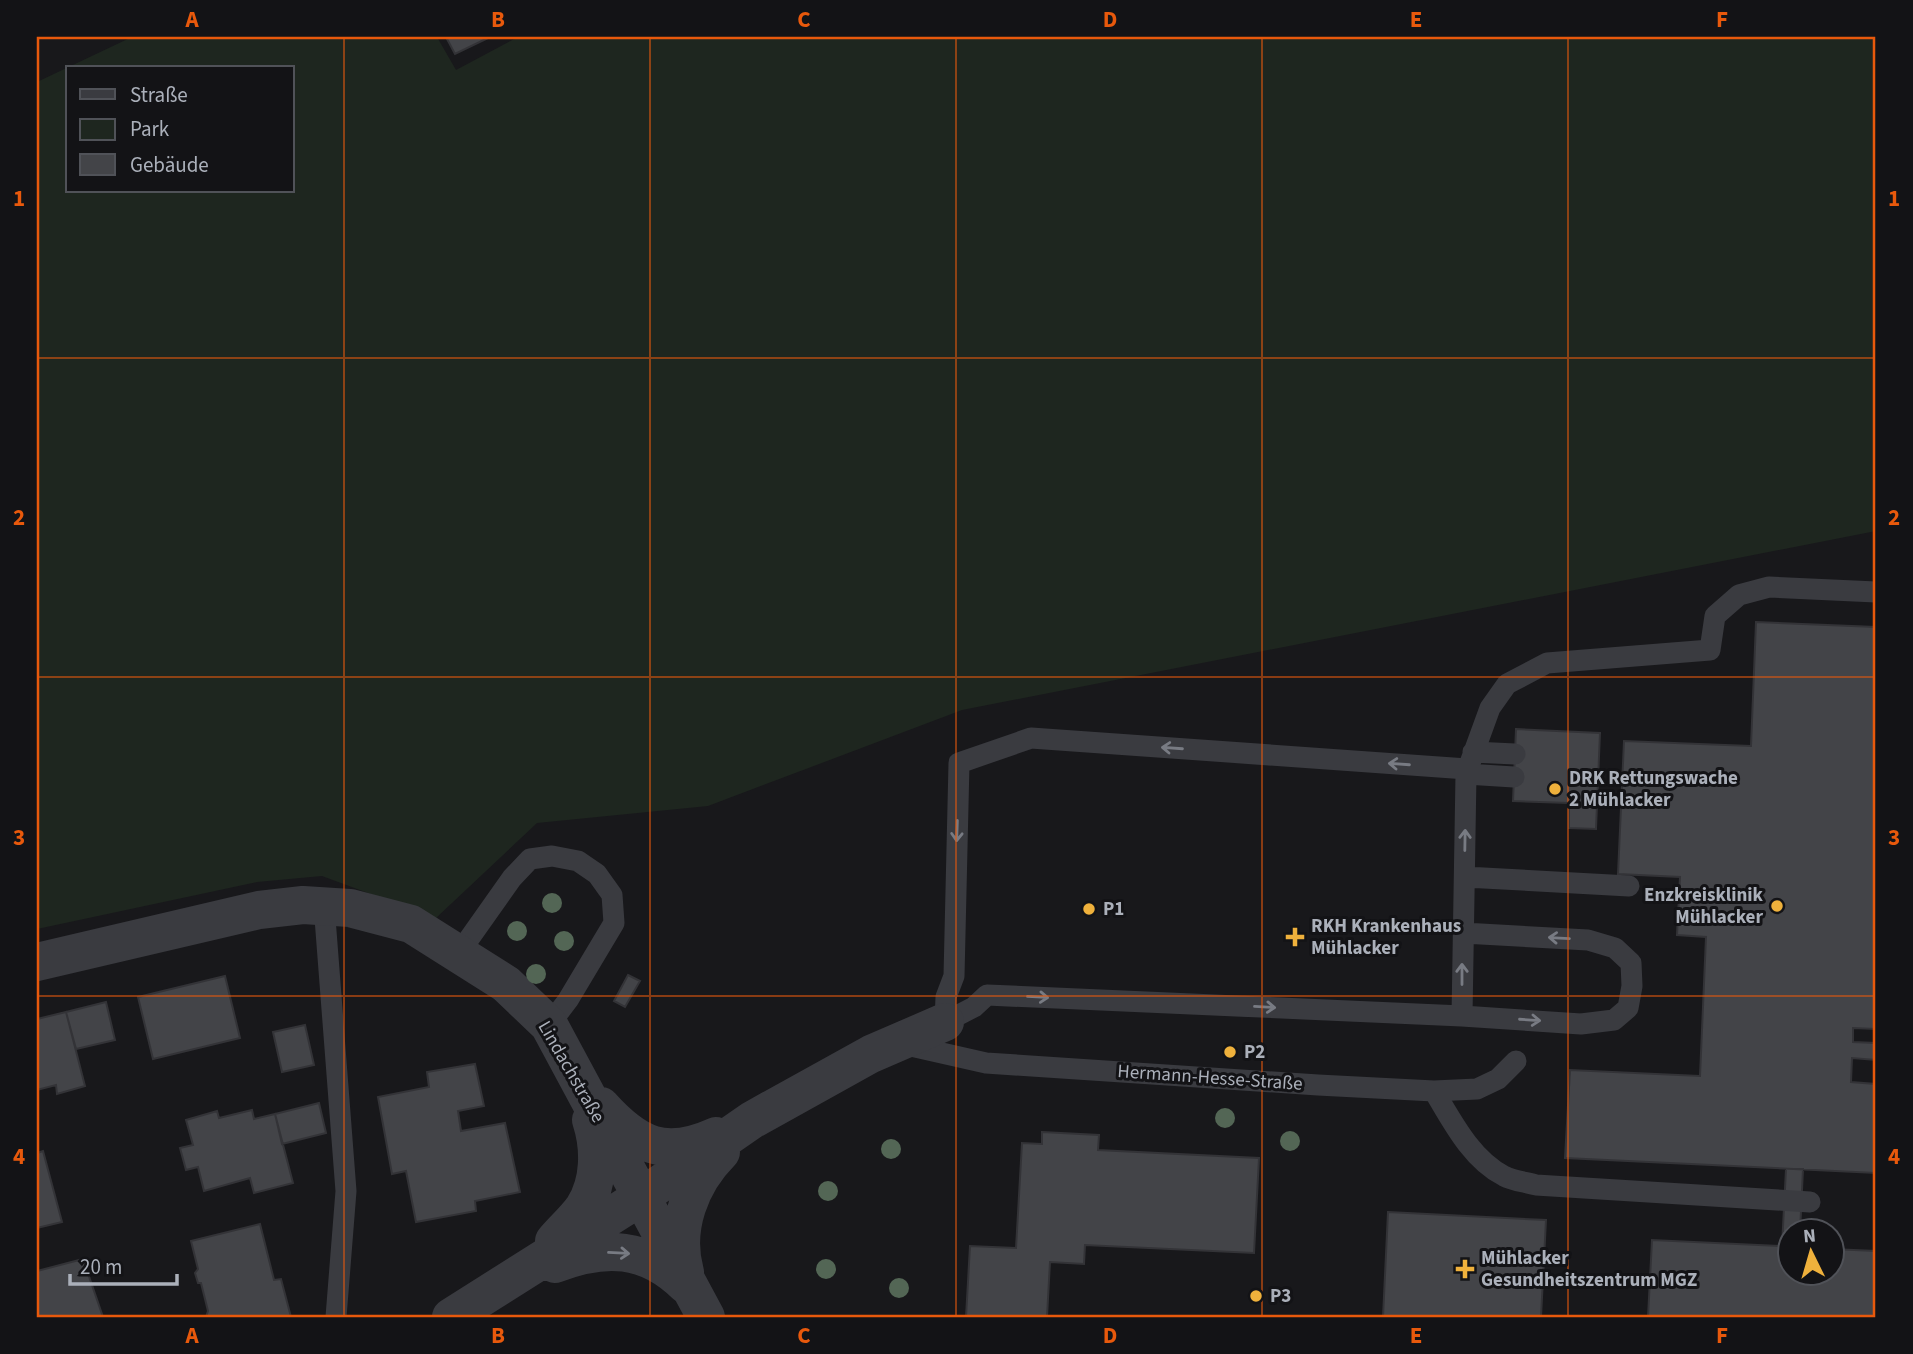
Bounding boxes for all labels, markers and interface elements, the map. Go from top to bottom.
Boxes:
text: A [184,3,199,36]
text: B [491,3,505,36]
text: C [797,3,811,36]
text: D [1103,3,1117,36]
text: E [1410,3,1422,36]
text: F [1716,3,1728,36]
legend [66,66,294,192]
text: Straße [130,80,188,110]
text: Park [130,114,170,144]
text: Gebäude [130,150,209,180]
text: 1 [13,182,25,215]
text: 1 [1888,182,1900,215]
text: 2 [13,501,25,534]
text: 2 [1888,501,1900,534]
one-way arrow [1161,741,1184,754]
one-way arrow [1388,757,1411,770]
place label: DRK Rettungswache 2 Mühlacker [1569,765,1738,814]
marker: DRK Rettungswache 2 Mühlacker [1547,781,1563,797]
one-way arrow [950,819,963,842]
text: 3 [13,821,25,854]
text: 3 [1888,821,1900,854]
one-way arrow [1458,829,1472,852]
place label: Enzkreisklinik Mühlacker [1644,882,1764,931]
place label: P1 [1103,896,1124,923]
marker: Enzkreisklinik Mühlacker [1769,898,1785,914]
marker: P1 [1081,901,1097,917]
place label: RKH Krankenhaus Mühlacker [1311,913,1461,962]
marker: RKH Krankenhaus Mühlacker [1285,927,1305,947]
one-way arrow [1548,932,1571,945]
one-way arrow [1455,963,1469,986]
one-way arrow [1026,991,1049,1004]
one-way arrow [1253,1001,1276,1014]
one-way arrow [1518,1014,1541,1027]
street label: Lindachstraße [531,1016,611,1128]
place label: P2 [1244,1039,1265,1066]
marker: P2 [1222,1044,1238,1060]
street label: Hermann-Hesse-Straße [1117,1058,1303,1098]
text: 4 [13,1140,25,1173]
text: 4 [1888,1140,1900,1173]
north arrow [1776,1218,1846,1288]
text: N [1802,1223,1817,1251]
scale bar [70,1242,177,1286]
place label: Mühlacker Gesundheitszentrum MGZ [1481,1245,1697,1294]
one-way arrow [607,1247,630,1260]
text: 20 m [80,1252,122,1282]
marker: Mühlacker Gesundheitszentrum MGZ [1455,1259,1475,1279]
place label: P3 [1270,1283,1291,1310]
marker: P3 [1248,1288,1264,1304]
text: A [184,1319,199,1352]
text: B [491,1319,505,1352]
text: C [797,1319,811,1352]
text: D [1103,1319,1117,1352]
text: E [1410,1319,1422,1352]
text: F [1716,1319,1728,1352]

